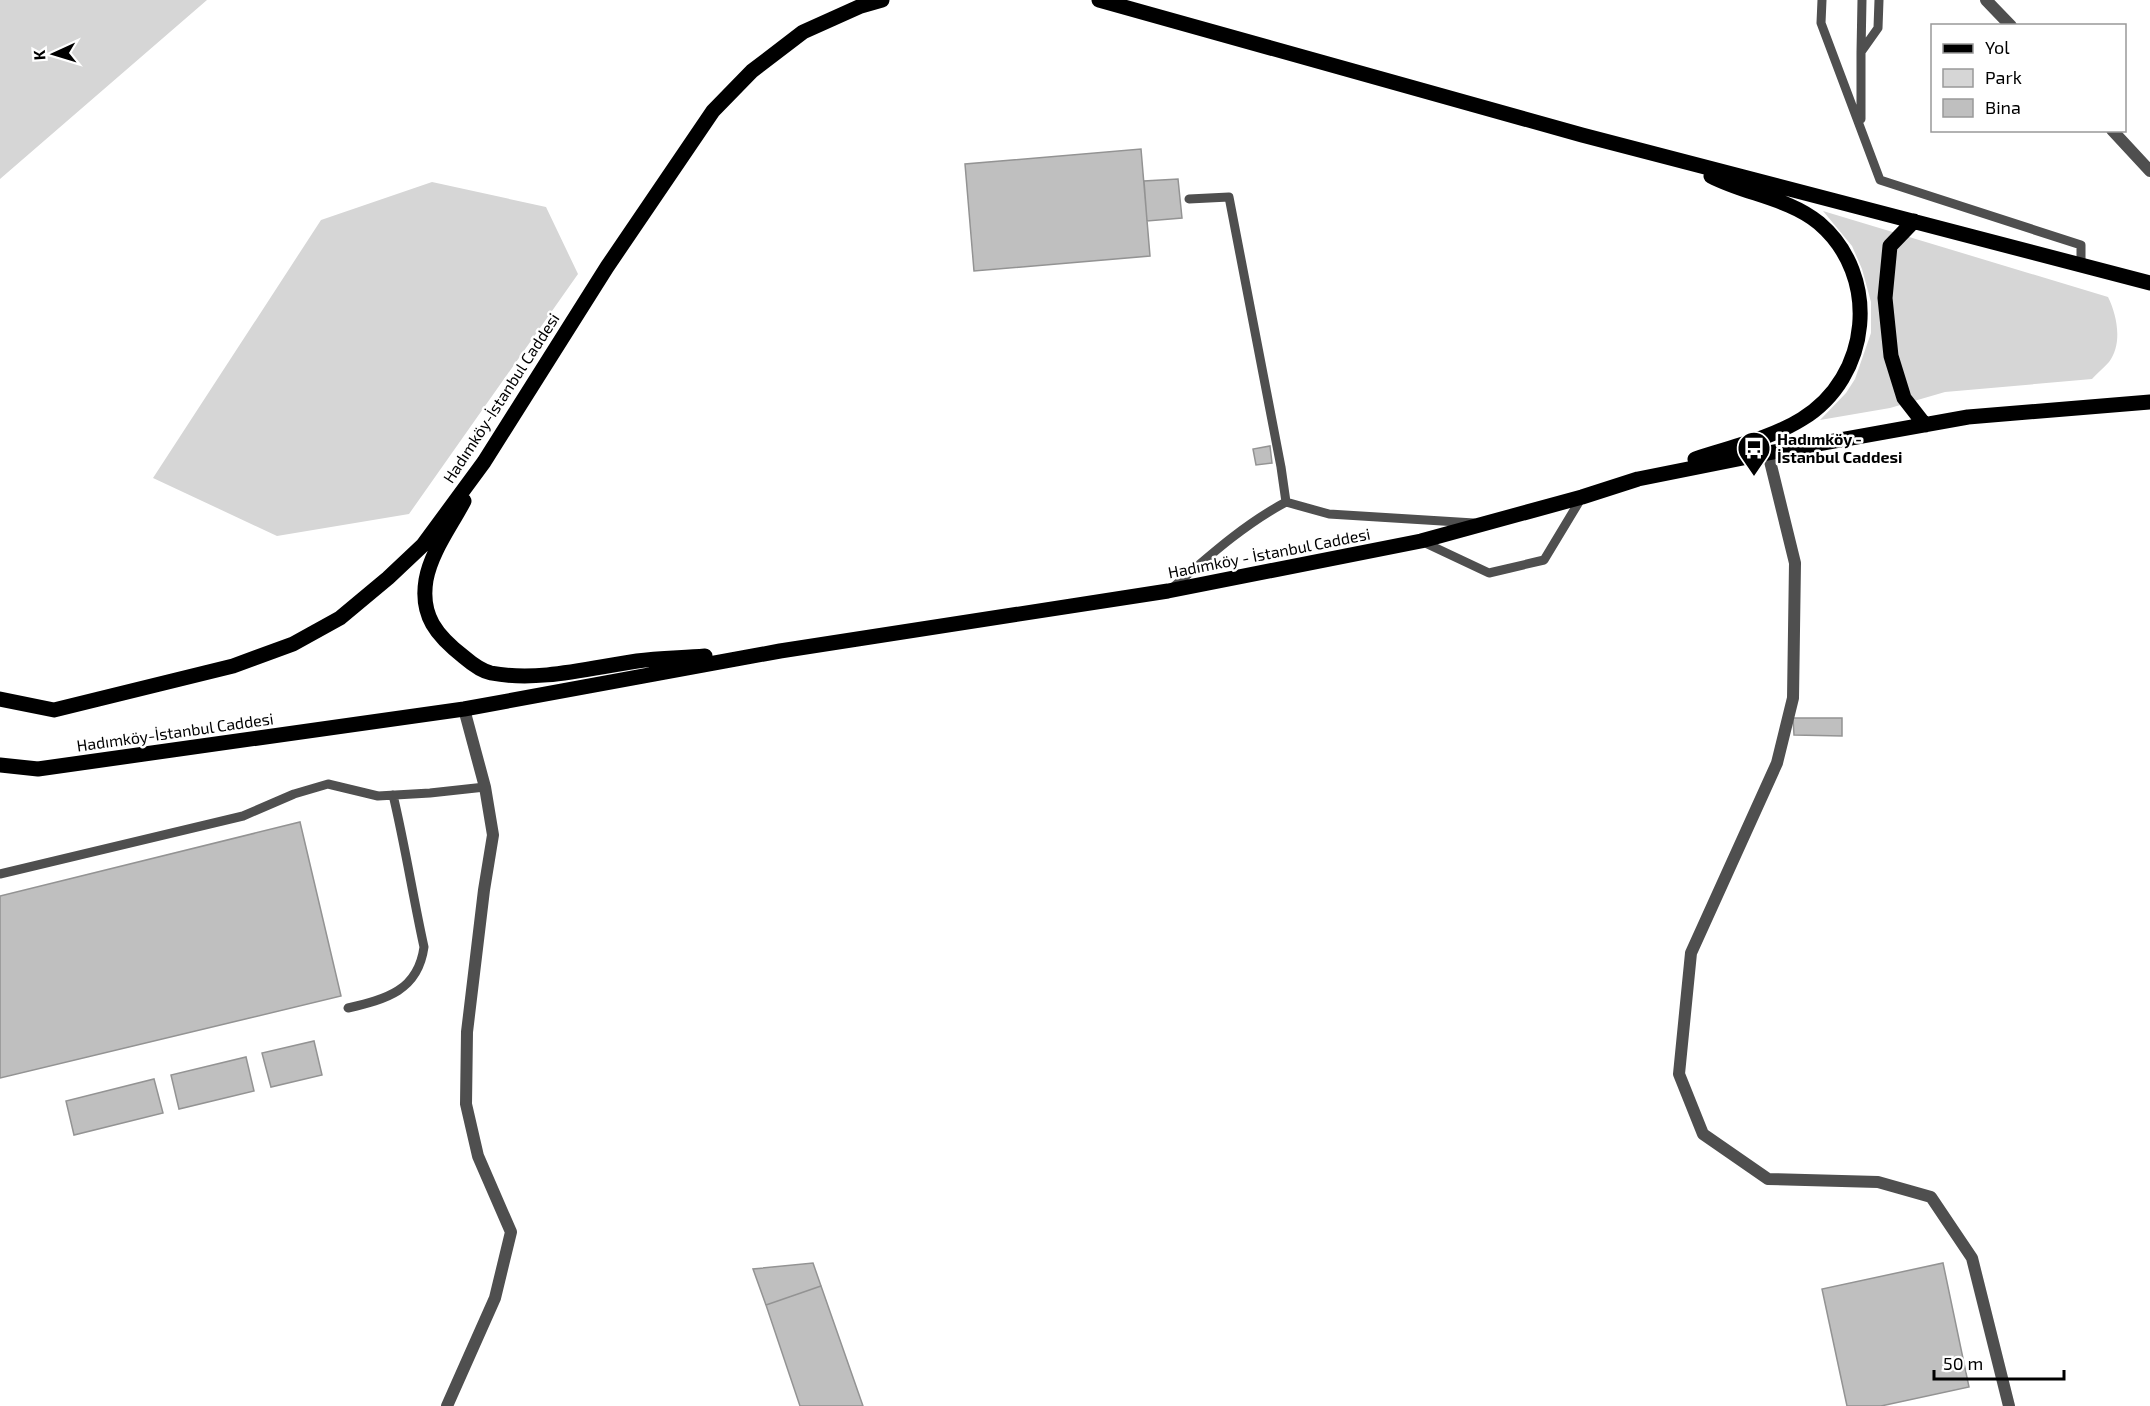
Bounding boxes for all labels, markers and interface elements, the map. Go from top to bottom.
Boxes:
north arrow [24,24,84,84]
legend [1931,24,2126,132]
text: Yol [1985,36,2010,58]
text: K [29,49,48,61]
text: Park [1985,66,2022,88]
text: Bina [1985,96,2021,118]
street label: Hadımköy-İstanbul Caddesi [438,309,563,486]
place label: Hadımköy - İstanbul Caddesi [1777,429,1902,466]
bus stop icon: Hadımköy - İstanbul Caddesi [1736,430,1772,477]
street label: Hadımköy - İstanbul Caddesi [1166,524,1372,581]
street label: Hadımköy-İstanbul Caddesi [75,708,275,755]
scale bar [1934,1343,2064,1381]
text: 50 m [1943,1352,1983,1374]

